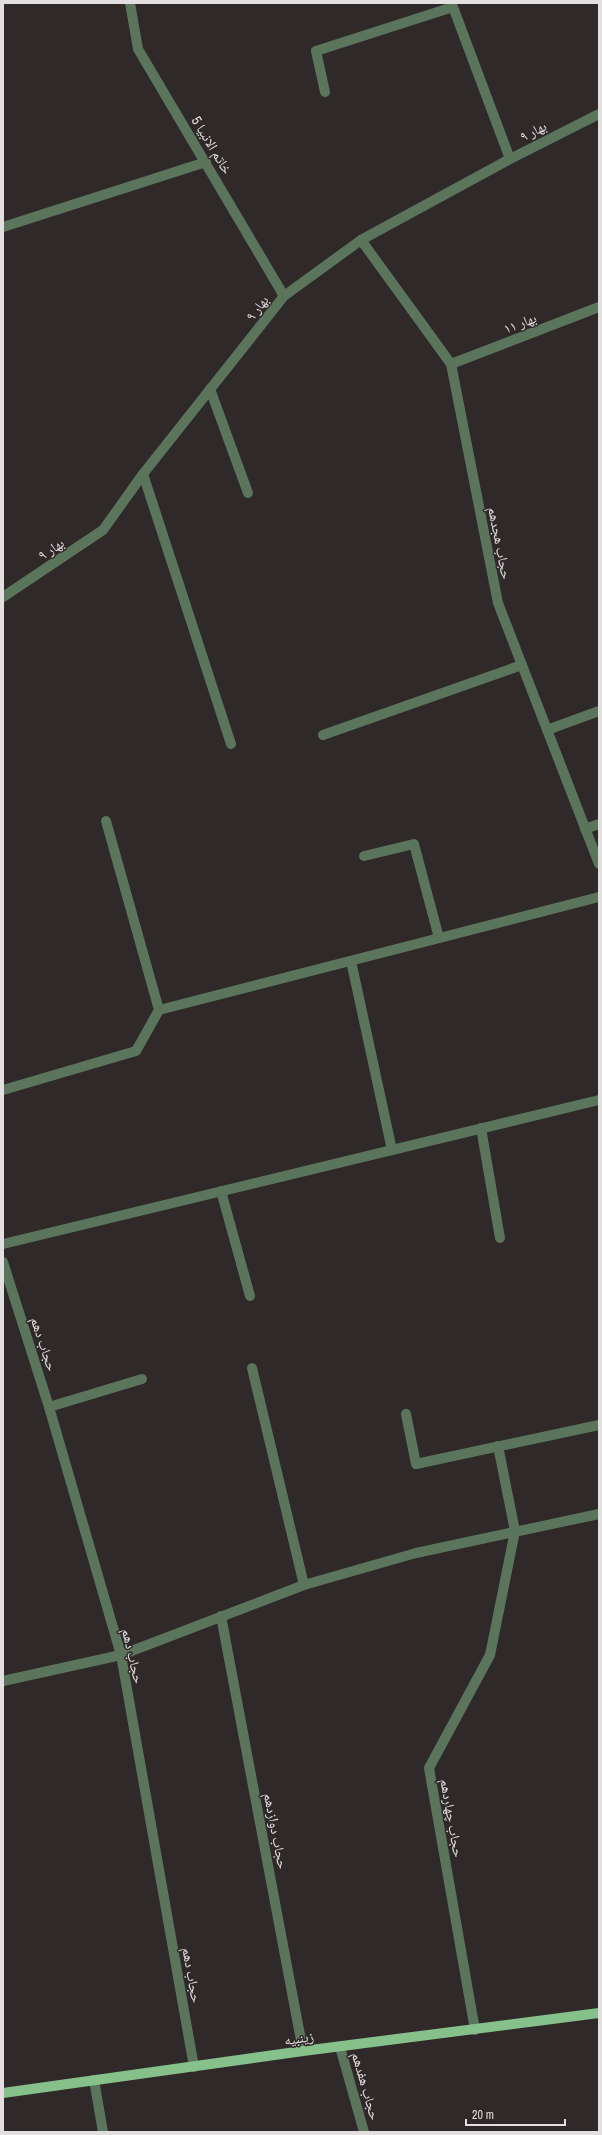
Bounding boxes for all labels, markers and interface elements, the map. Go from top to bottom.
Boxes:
street label: خاتم الانبیا 5 [187,113,236,178]
street label: بهار ۹ [517,117,550,145]
street label: بهار ۹ [241,291,273,324]
street label: بهار ۱۱ [501,308,539,337]
street label: حجاب هجدهم [483,505,516,581]
street label: بهار ۹ [35,534,68,564]
street label: حجاب دهم [26,1315,61,1374]
street label: حجاب دهم [117,1627,148,1686]
street label: حجاب چهاردهم [435,1777,468,1859]
street label: حجاب دوازدهم [259,1791,292,1871]
street label: حجاب دهم [177,1946,206,2004]
street label: زینبیه [283,2027,315,2049]
street label: حجاب هفدهم [347,2050,384,2122]
scale bar [466,2101,565,2127]
text: 20 m [472,2107,494,2123]

